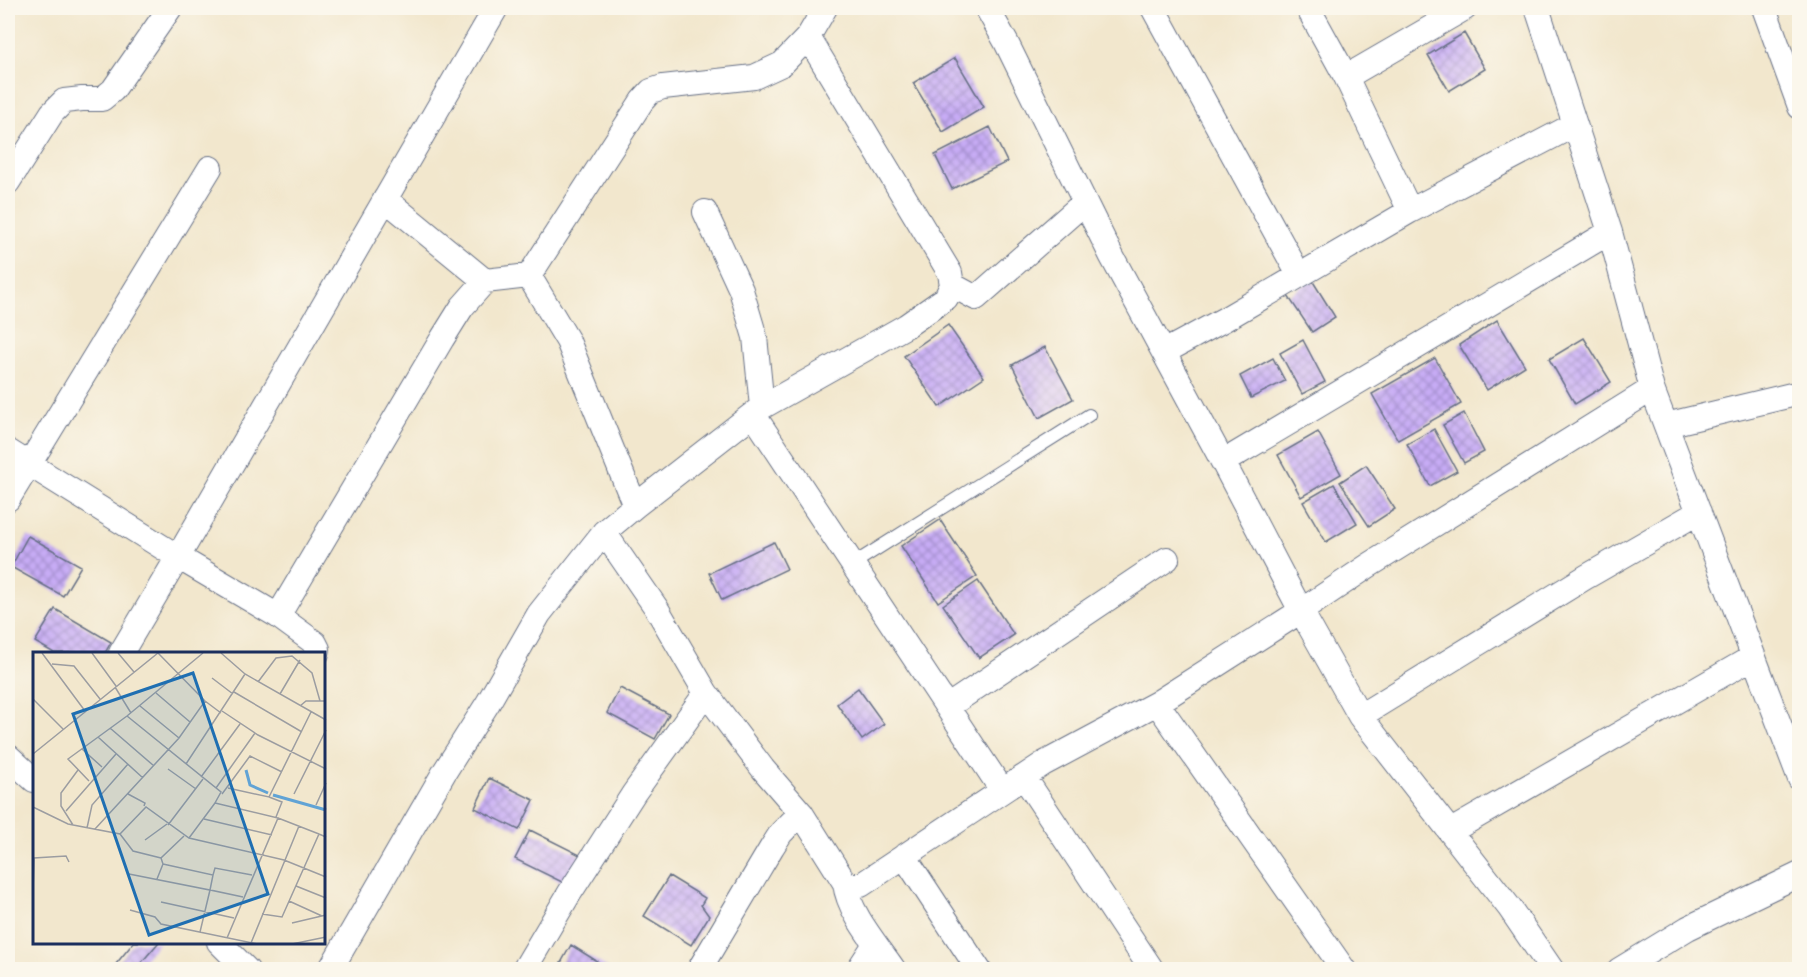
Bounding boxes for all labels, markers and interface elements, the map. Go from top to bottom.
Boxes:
inset map [33,652,326,944]

